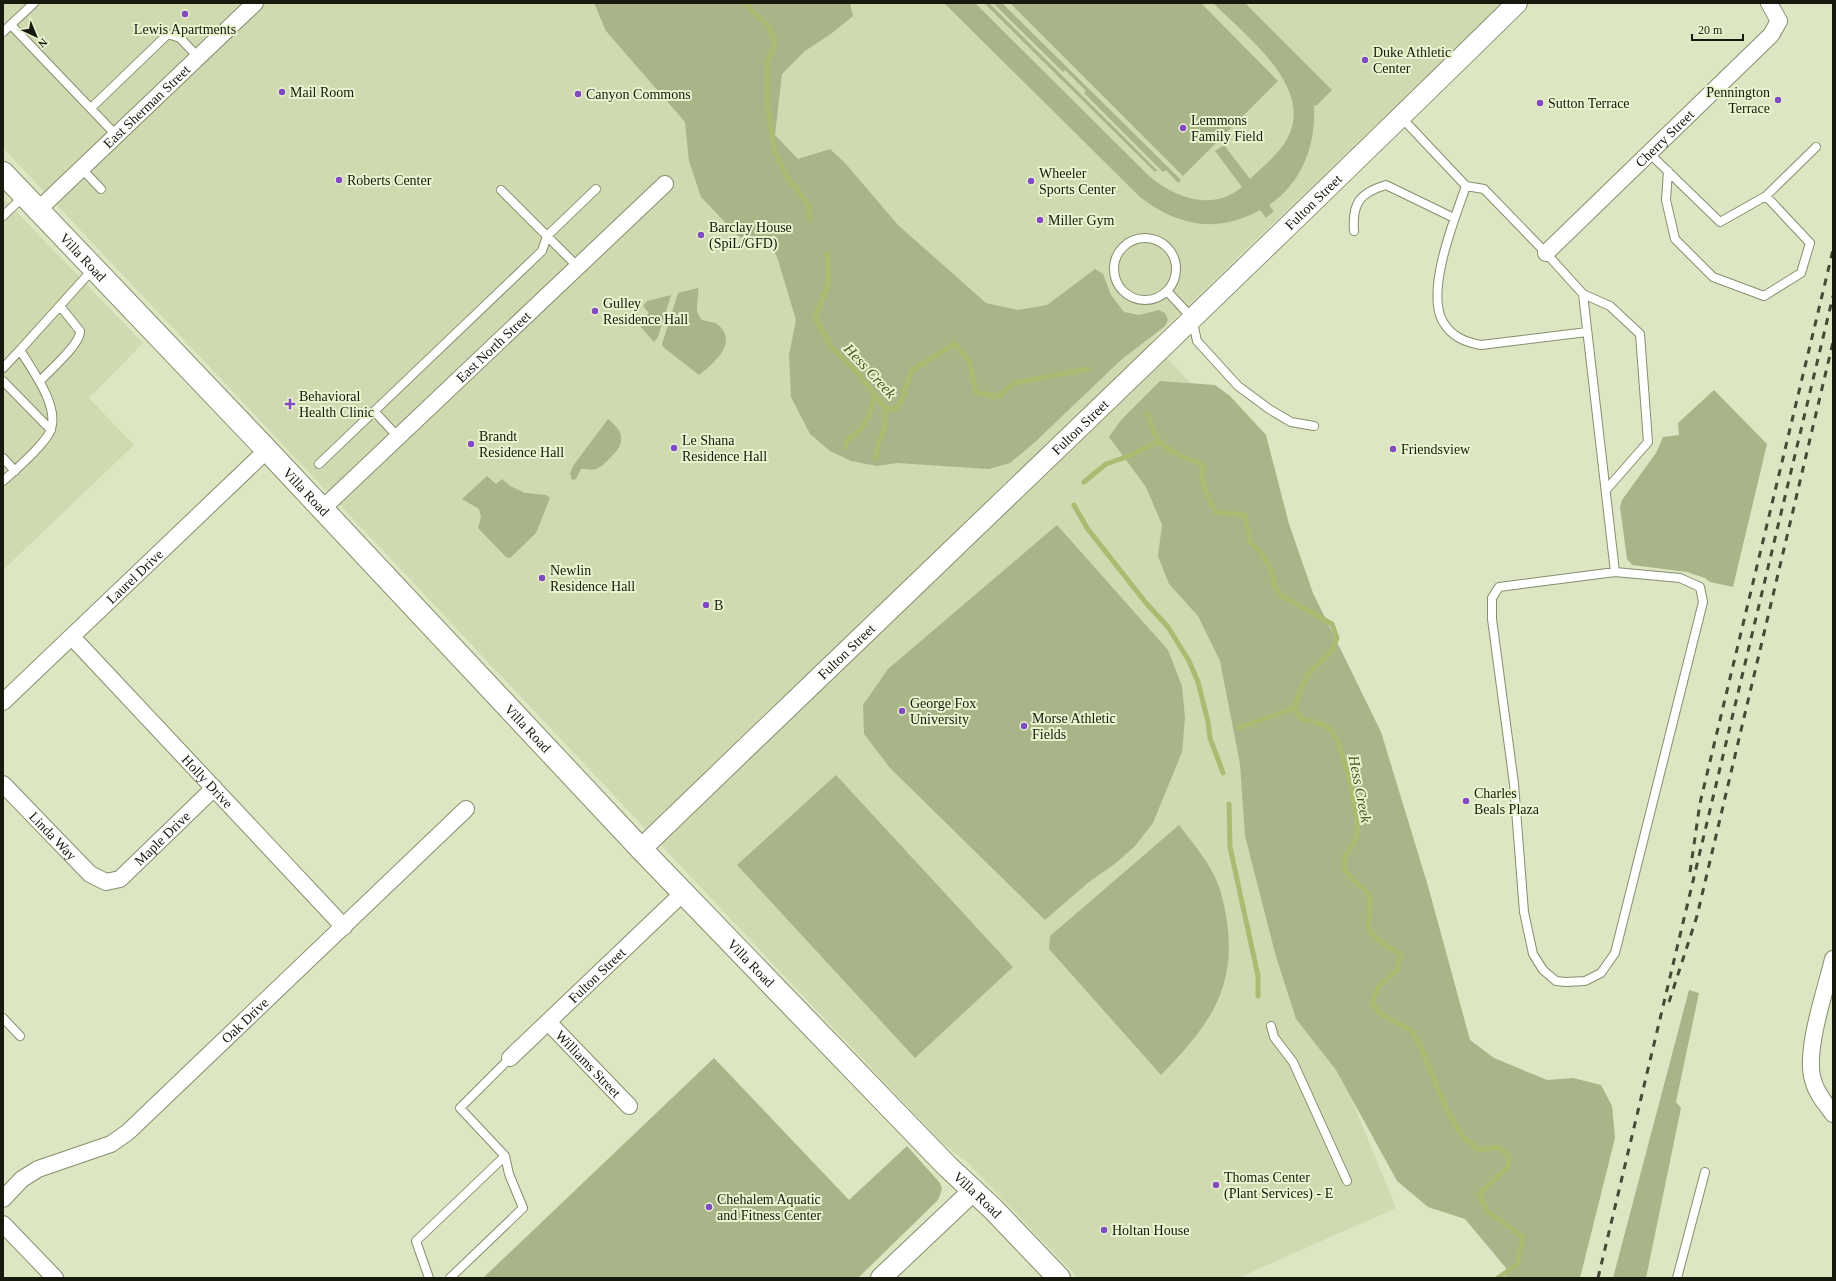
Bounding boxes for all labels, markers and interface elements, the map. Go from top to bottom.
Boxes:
marker: Lewis Apartments [180,9,190,19]
north arrow [16,16,56,56]
scale bar [1692,16,1743,42]
place label: Lewis Apartments [134,22,236,37]
text: 20 m [1698,23,1723,37]
text: N [36,36,50,50]
place label: Duke Athletic Center [1373,45,1451,76]
marker: Duke Athletic Center [1360,55,1370,65]
street label: East Sherman Street [100,62,193,151]
place label: Mail Room [290,85,354,100]
place label: Pennington Terrace [1706,85,1770,116]
marker: Mail Room [277,87,287,97]
place label: Canyon Commons [586,87,691,102]
marker: Canyon Commons [573,89,583,99]
marker: Pennington Terrace [1773,95,1783,105]
place label: Sutton Terrace [1548,96,1630,111]
marker: Sutton Terrace [1535,98,1545,108]
street label: Cherry Street [1632,107,1697,170]
place label: Lemmons Family Field [1191,113,1263,144]
marker: Lemmons Family Field [1178,123,1188,133]
place label: Wheeler Sports Center [1039,166,1116,197]
street label: Fulton Street [1282,171,1345,233]
place label: Roberts Center [347,173,432,188]
marker: Roberts Center [334,175,344,185]
marker: Wheeler Sports Center [1026,176,1036,186]
place label: Miller Gym [1048,213,1115,228]
marker: Miller Gym [1035,215,1045,225]
place label: Barclay House (SpiL/GFD) [709,220,792,252]
street label: Villa Road [57,230,109,284]
marker: Barclay House (SpiL/GFD) [696,230,706,240]
place label: Gulley Residence Hall [603,296,688,327]
marker: Gulley Residence Hall [590,306,600,316]
street label: East North Street [453,308,534,385]
water label: Hess Creek [840,340,899,402]
place label: Behavioral Health Clinic [299,389,374,420]
street label: Fulton Street [1049,396,1111,458]
marker: Behavioral Health Clinic [284,398,296,410]
place label: Brandt Residence Hall [479,429,564,460]
place label: Le Shana Residence Hall [682,433,767,464]
marker: Brandt Residence Hall [466,439,476,449]
place label: Friendsview [1401,442,1471,457]
marker: Le Shana Residence Hall [669,443,679,453]
marker: Friendsview [1388,444,1398,454]
street label: Villa Road [280,465,332,519]
street label: Laurel Drive [103,546,166,607]
place label: Newlin Residence Hall [550,563,635,594]
marker: Newlin Residence Hall [537,573,547,583]
place label: B [714,598,723,613]
marker: B [701,600,711,610]
street label: Fulton Street [815,621,878,682]
place label: George Fox University [910,696,976,727]
street label: Villa Road [502,701,554,755]
marker: George Fox University [897,706,907,716]
place label: Morse Athletic Fields [1032,711,1116,742]
marker: Morse Athletic Fields [1019,721,1029,731]
street label: Holly Drive [179,752,236,811]
water label: Hess Creek [1345,753,1374,824]
place label: Charles Beals Plaza [1474,786,1540,817]
marker: Charles Beals Plaza [1461,796,1471,806]
street label: Maple Drive [131,808,193,868]
street label: Linda Way [26,809,80,863]
street label: Villa Road [725,936,777,990]
street label: Fulton Street [565,945,628,1006]
street label: Oak Drive [218,995,271,1046]
street label: Williams Street [553,1027,624,1100]
street label: Villa Road [950,1169,1005,1221]
place label: Thomas Center (Plant Services) - E [1224,1170,1333,1202]
marker: Thomas Center (Plant Services) - E [1211,1180,1221,1190]
place label: Chehalem Aquatic and Fitness Center [717,1192,822,1223]
marker: Chehalem Aquatic and Fitness Center [704,1202,714,1212]
place label: Holtan House [1112,1223,1189,1238]
marker: Holtan House [1099,1225,1109,1235]

